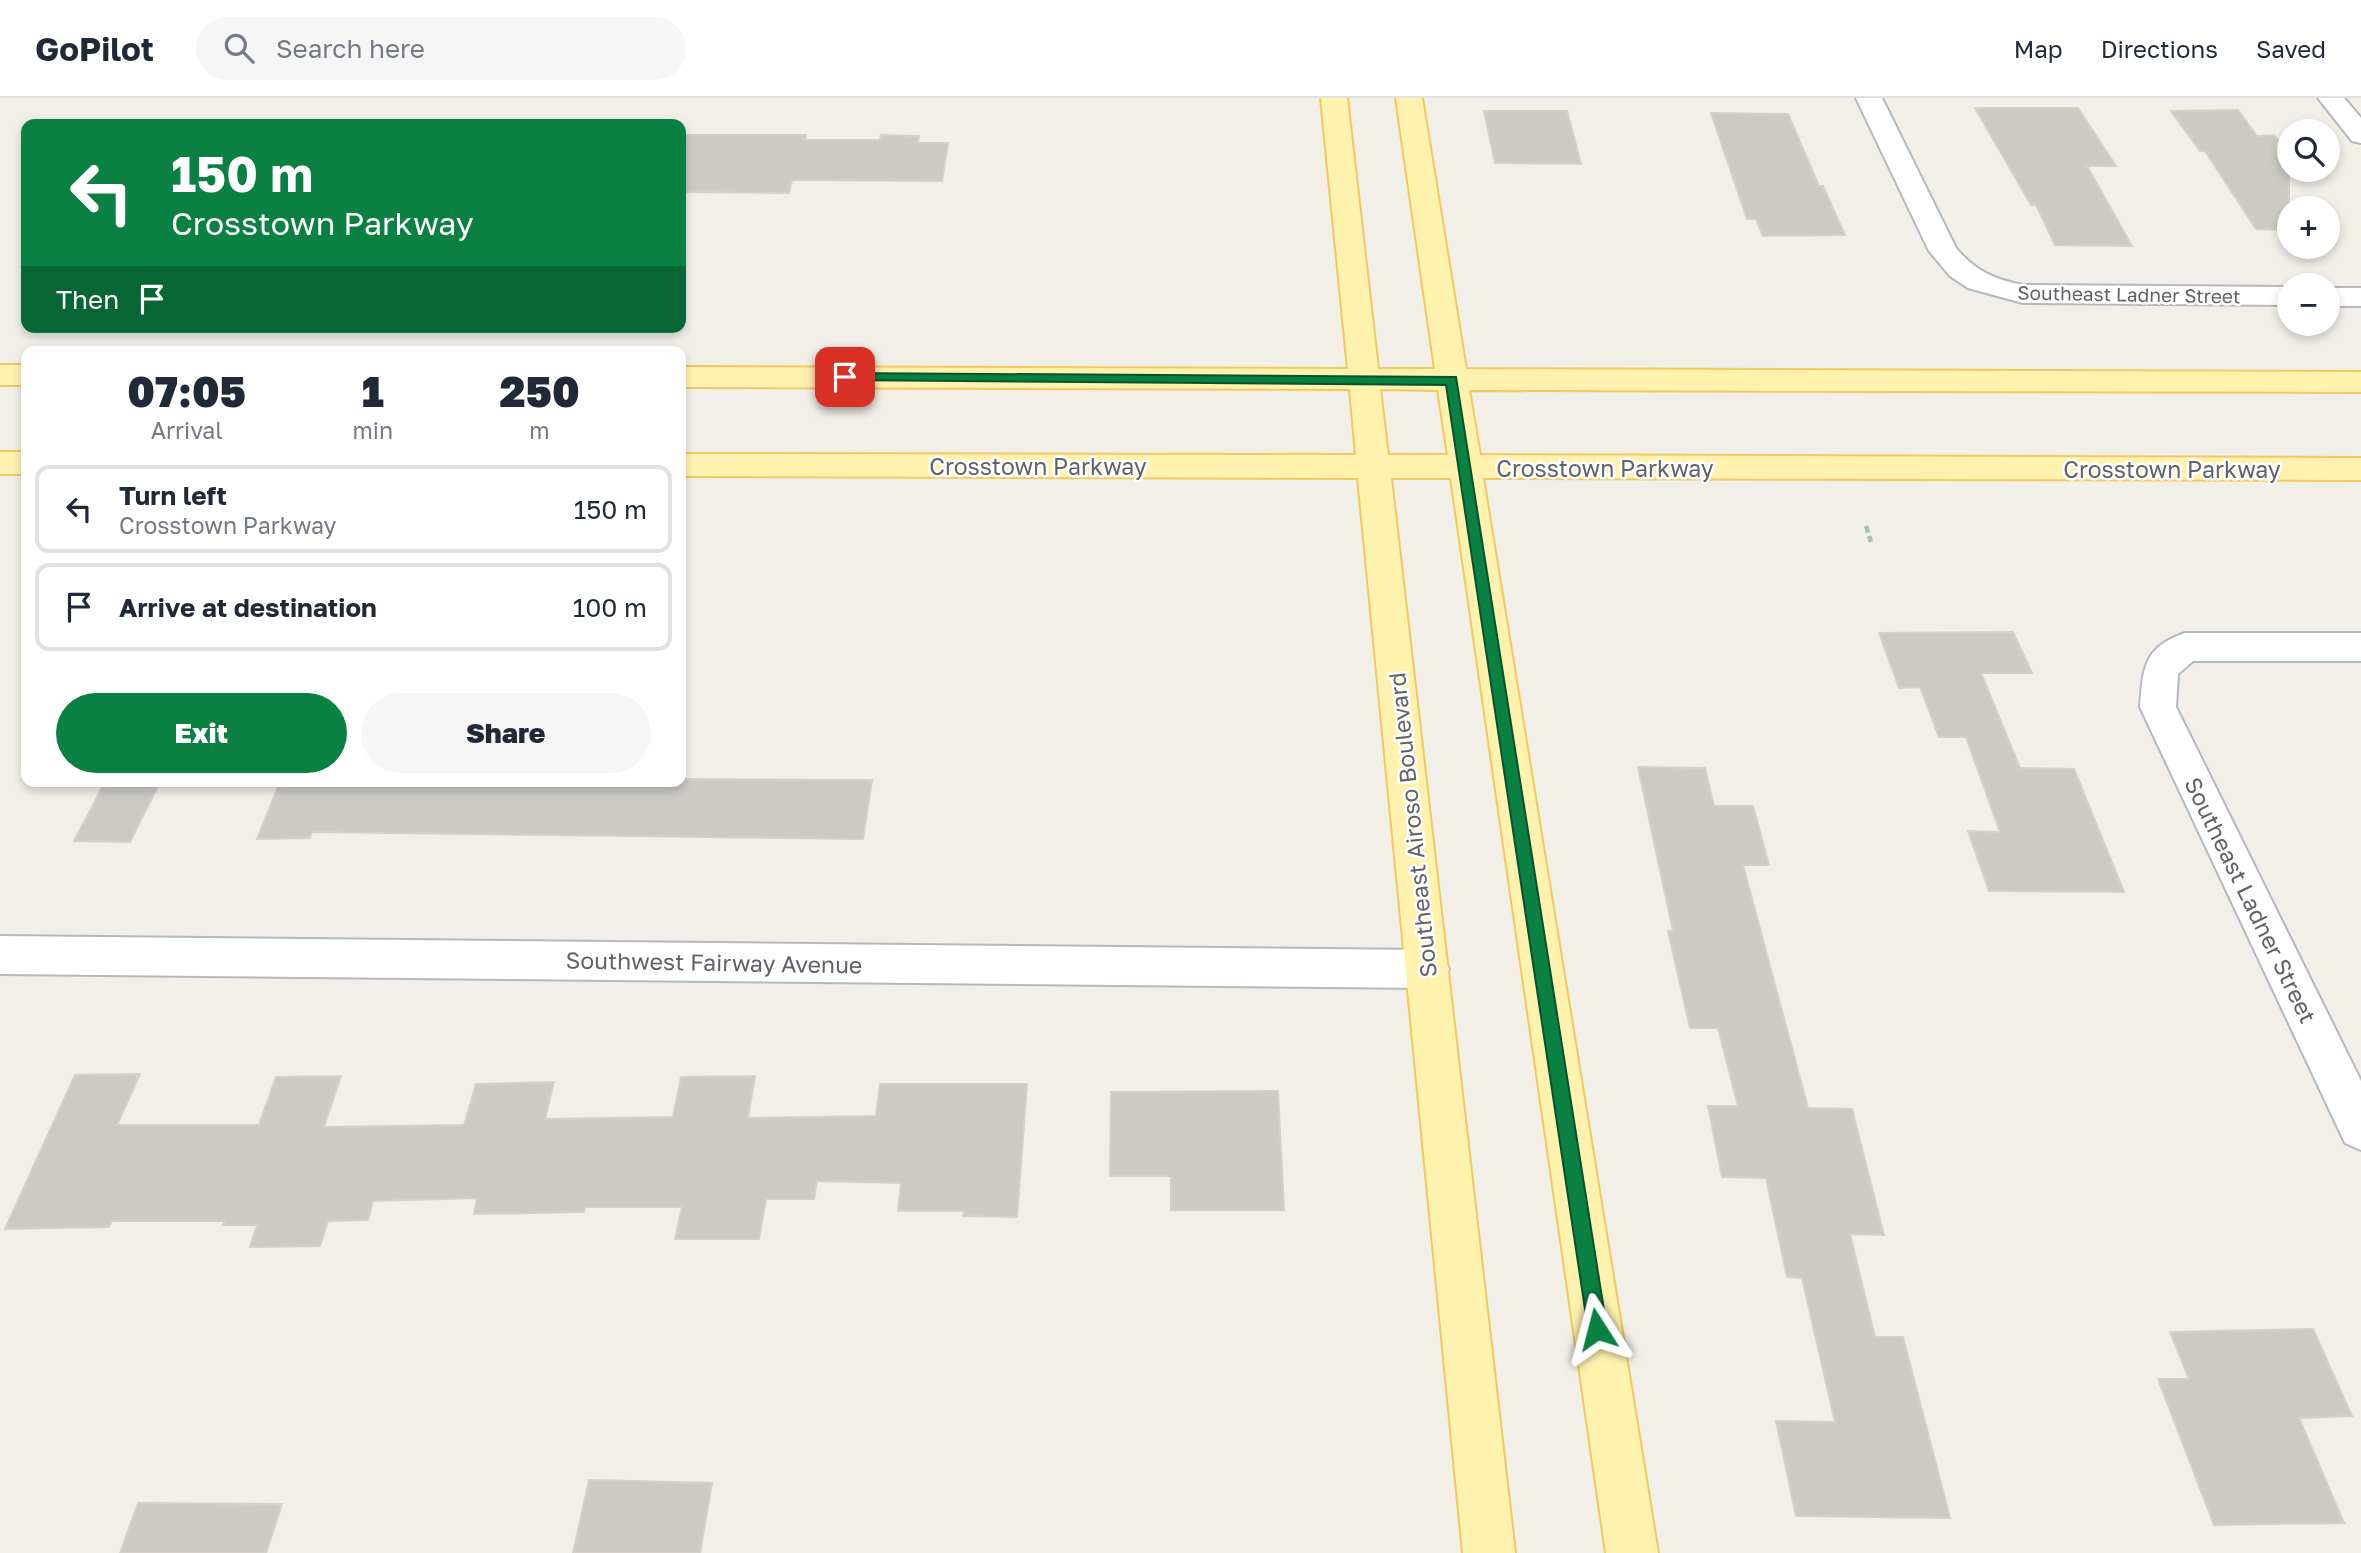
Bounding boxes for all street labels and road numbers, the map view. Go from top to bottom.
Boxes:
street label: Southeast Ladner Street [2017,281,2241,307]
street label: Crosstown Parkway [929,452,1147,480]
street label: Crosstown Parkway [1496,454,1714,482]
street label: Crosstown Parkway [2063,455,2281,483]
street label: Southeast Airoso Boulevard [1382,671,1442,979]
street label: Southeast Ladner Street [2179,773,2323,1027]
street label: Southwest Fairway Avenue [565,945,863,979]

